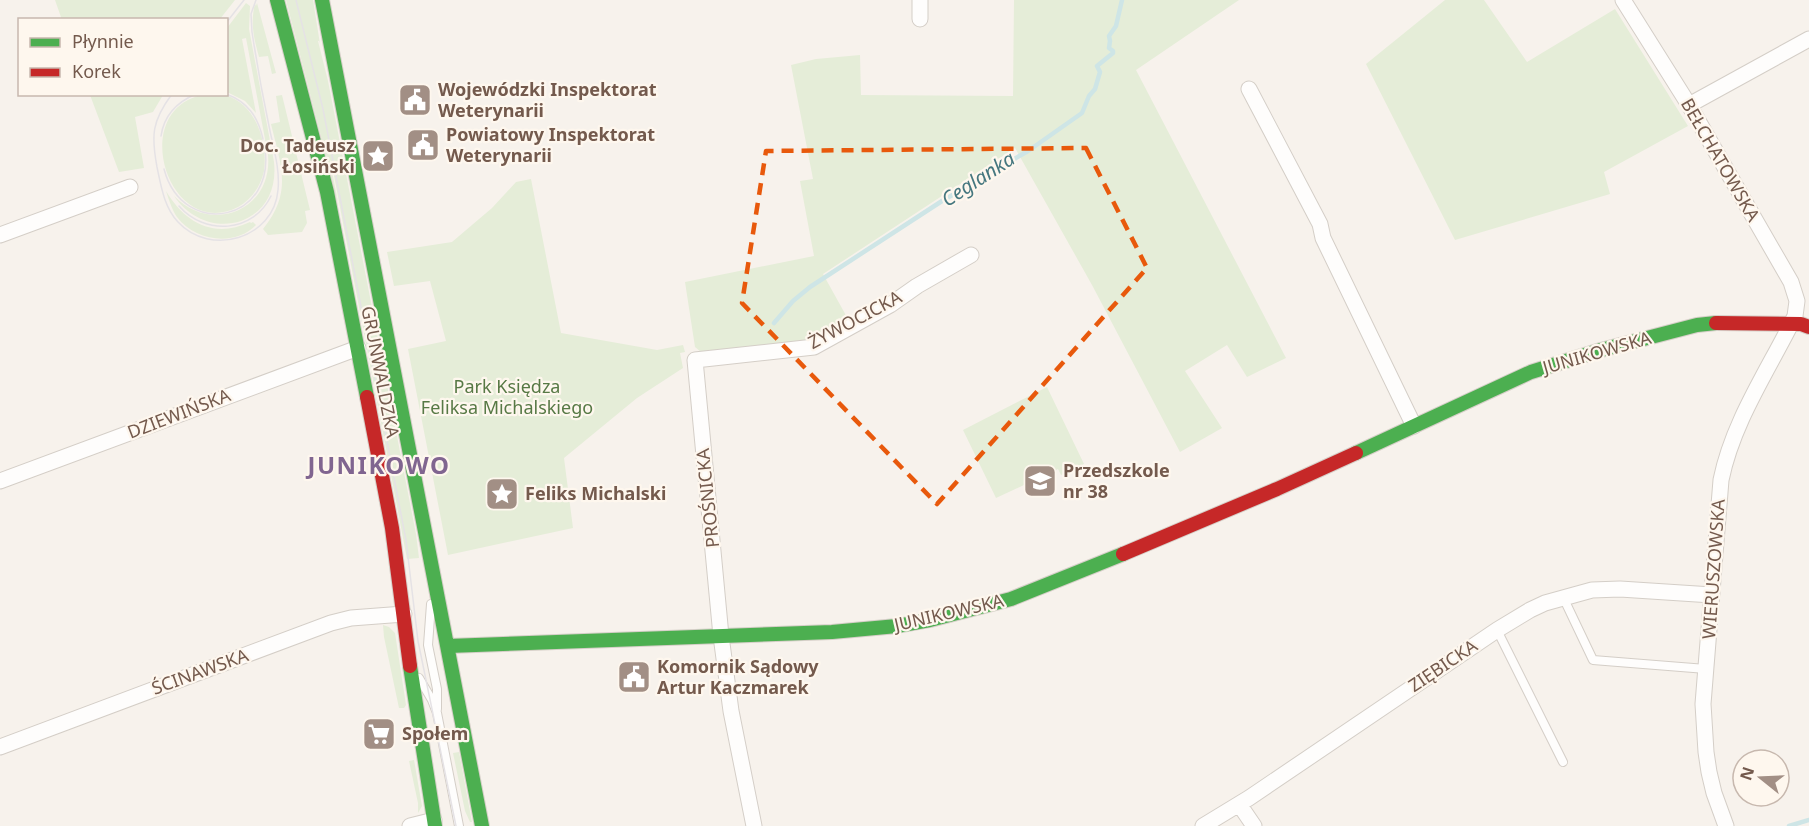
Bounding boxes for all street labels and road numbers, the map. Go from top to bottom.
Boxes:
street label: BEŁCHATOWSKA [1676,94,1766,226]
street label: ŻYWOCICKA [804,284,906,354]
street label: GRUNWALDZKA [356,304,406,440]
street label: JUNIKOWSKA [1538,325,1654,380]
street label: DZIEWIŃSKA [124,382,234,444]
street label: PROŚNICKA [690,447,724,549]
street label: WIERUSZOWSKA [1696,498,1730,640]
street label: JUNIKOWSKA [890,588,1006,637]
street label: ZIĘBICKA [1403,633,1482,697]
street label: ŚCINAWSKA [148,642,252,700]

